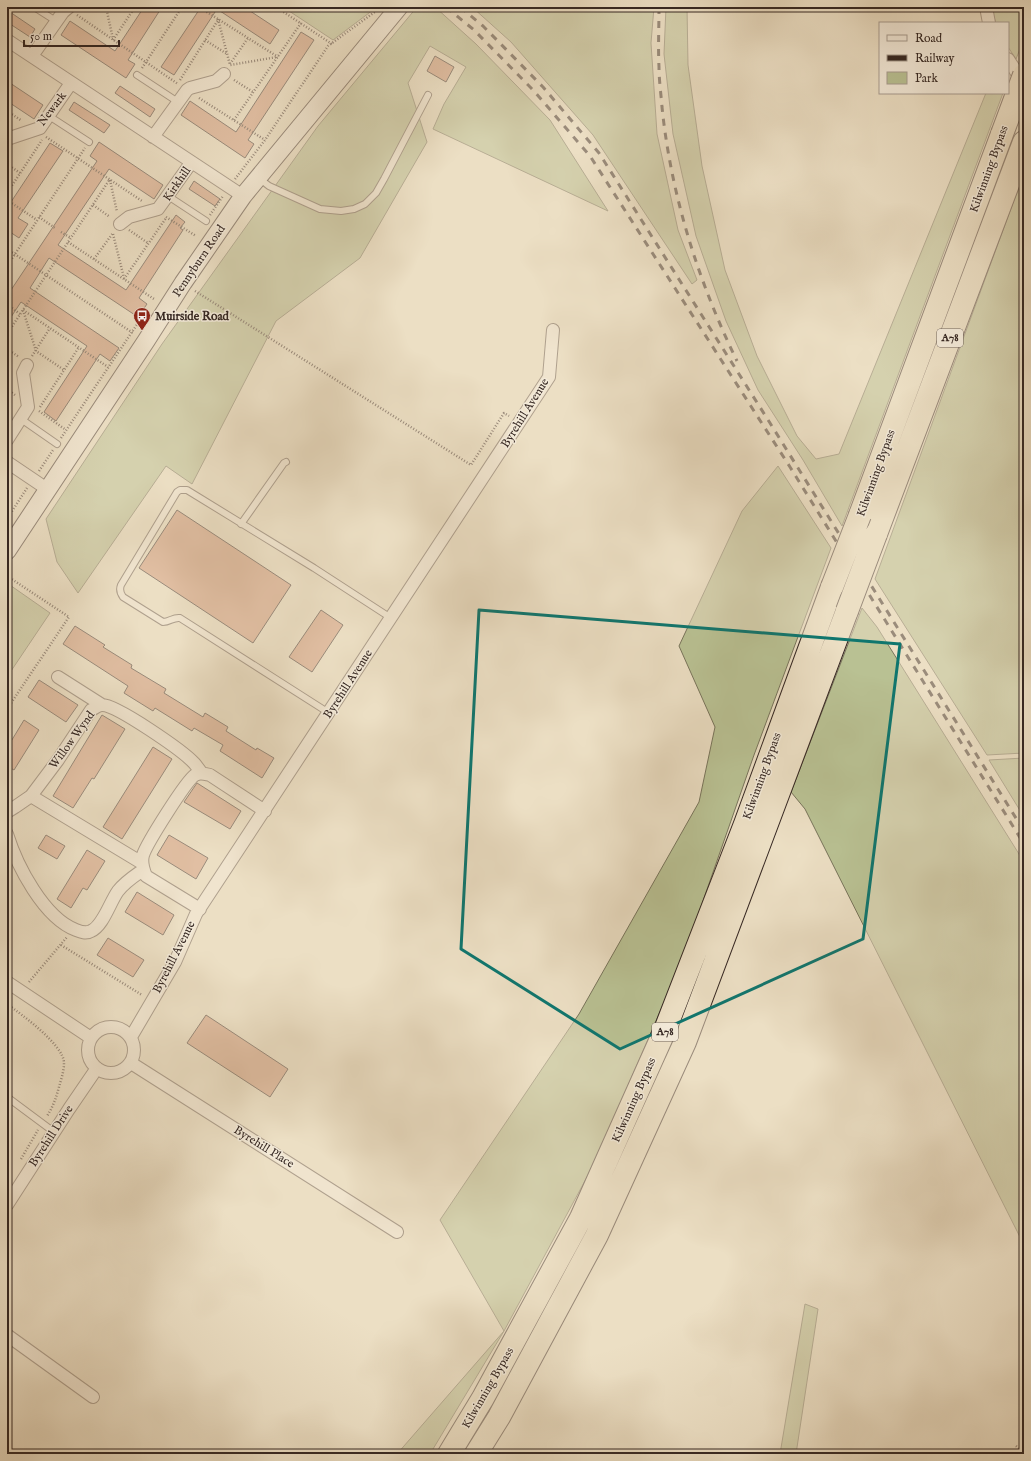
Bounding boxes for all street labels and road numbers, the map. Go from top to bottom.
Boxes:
street label: Newark [34,88,70,129]
street label: Kilwinning Bypass [966,123,1013,215]
street label: Kirkhill [160,163,195,204]
street label: Pennyburn Road [169,221,229,300]
road number: A78 [937,329,963,347]
street label: Byrehill Avenue [498,375,553,451]
street label: Kilwinning Bypass [853,427,900,519]
street label: Byrehill Avenue [320,646,376,721]
street label: Willow Wynd [46,708,98,772]
street label: Kilwinning Bypass [739,730,786,822]
street label: Byrehill Avenue [149,918,199,996]
road number: A78 [652,1023,678,1041]
street label: Kilwinning Bypass [609,1055,660,1145]
street label: Byrehill Drive [26,1102,77,1170]
street label: Byrehill Place [231,1122,297,1172]
street label: Kilwinning Bypass [459,1345,518,1432]

